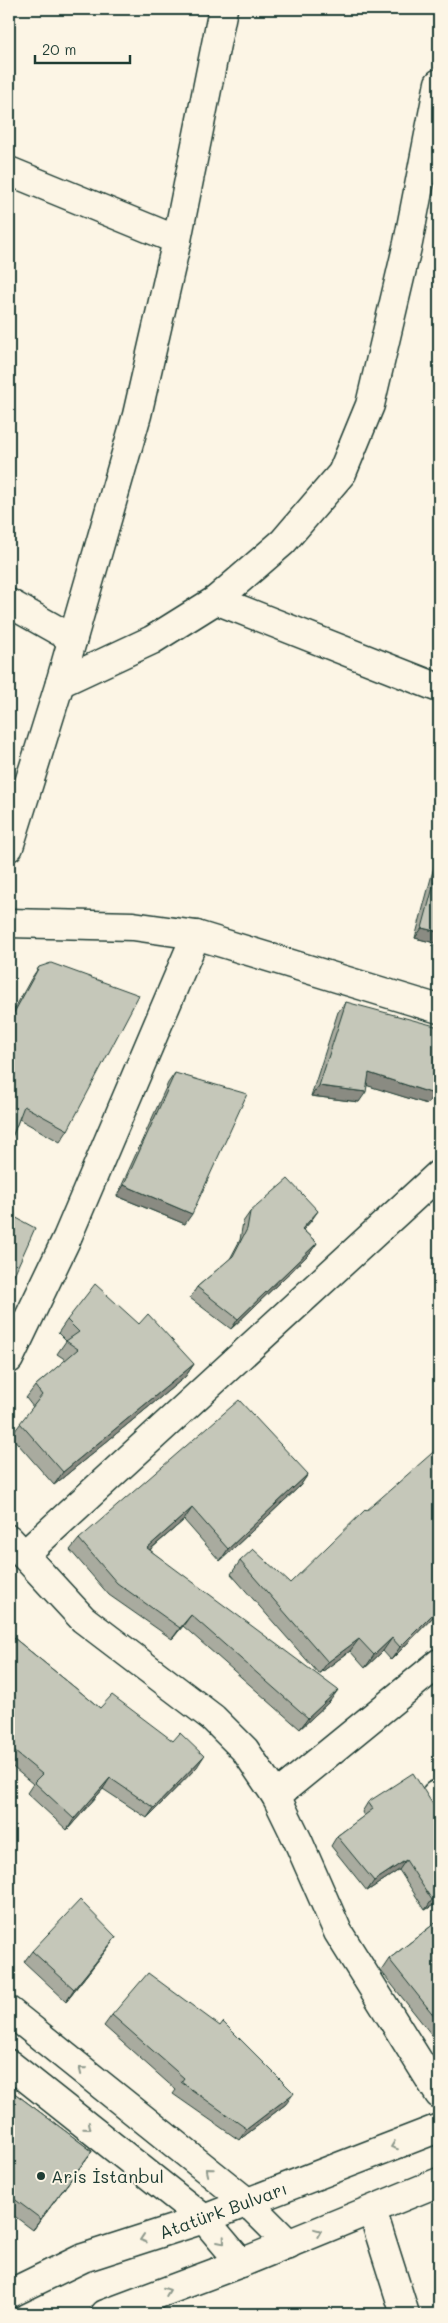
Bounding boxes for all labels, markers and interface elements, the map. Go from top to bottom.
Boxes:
scale bar [35,32,130,64]
text: 20 m [42,39,76,59]
one-way arrow [79,2067,88,2075]
one-way arrow [82,2122,91,2130]
one-way arrow [390,2140,399,2150]
place label: Aris İstanbul [51,2164,164,2188]
one-way arrow [205,2168,214,2177]
marker: Aris İstanbul [35,2170,47,2182]
street label: Atatürk Bulvarı [156,2176,290,2244]
one-way arrow [314,2228,322,2238]
one-way arrow [139,2233,148,2243]
one-way arrow [217,2235,225,2244]
one-way arrow [162,2287,171,2297]

